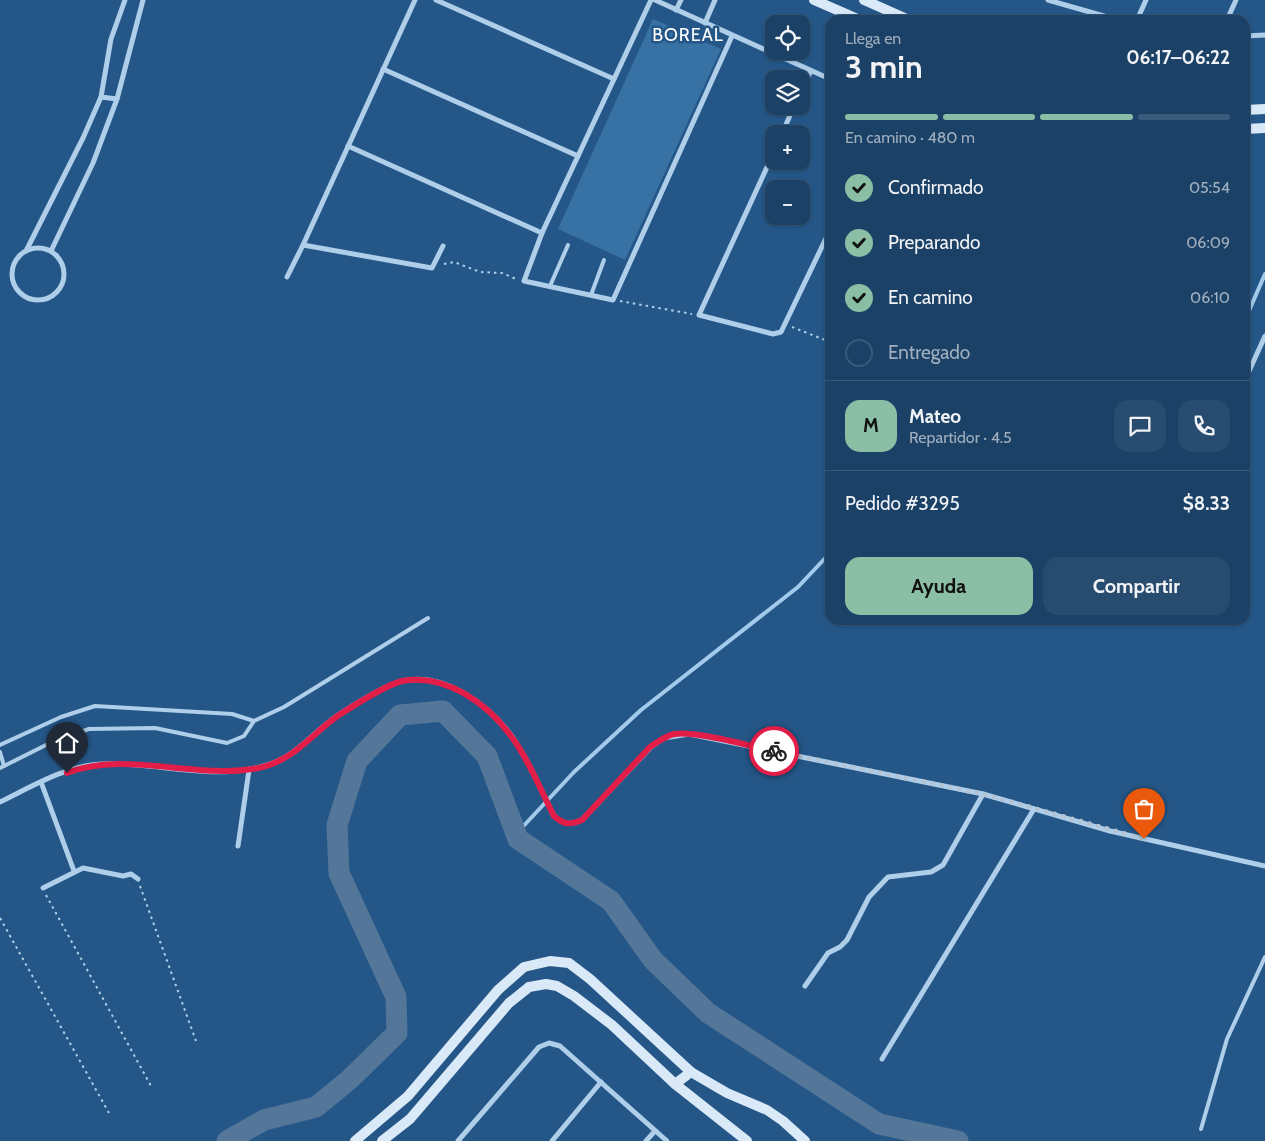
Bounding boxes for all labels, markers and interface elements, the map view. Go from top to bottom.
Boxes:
map controls [765,15,810,225]
button: locate [765,15,810,60]
district label: BOREAL [652,24,724,46]
text: Llega en [845,29,901,48]
text: 06:17–06:22 [1126,46,1230,69]
text: 3 min [845,47,923,86]
button: layers [765,70,810,115]
button: + [765,125,810,170]
text: En camino · 480 m [845,128,975,147]
icon: check [845,174,873,202]
text: Confirmado [888,176,984,199]
text: 05:54 [1189,178,1230,197]
button: − [765,180,810,225]
icon: check [845,229,873,257]
text: Preparando [888,231,981,254]
text: 06:09 [1186,233,1230,252]
icon: check [845,284,873,312]
text: En camino [888,286,973,309]
text: 06:10 [1190,288,1230,307]
text: Entregado [888,341,970,364]
button: chat [1114,400,1166,452]
button: phone [1178,400,1230,452]
text: Mateo [909,405,961,428]
text: M [863,414,879,437]
text: Repartidor · 4.5 [909,428,1012,447]
text: Pedido #3295 [845,492,960,515]
text: $8.33 [1183,492,1230,515]
button: Ayuda [845,557,1033,615]
button: Compartir [1043,557,1230,615]
pin [46,722,88,773]
courier [749,726,799,776]
icon: home [53,729,81,757]
icon: bike [760,737,788,765]
pin [1123,788,1165,839]
icon: bag [1130,795,1158,823]

